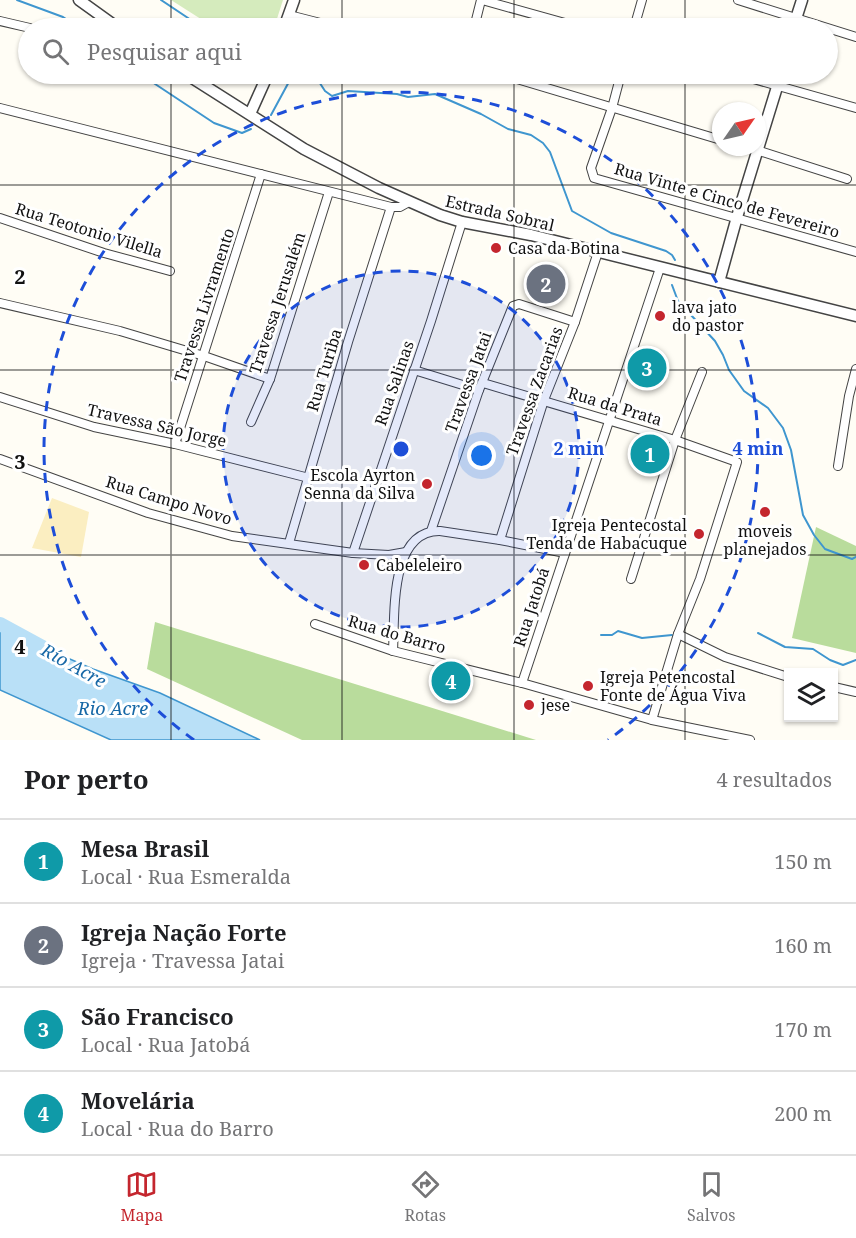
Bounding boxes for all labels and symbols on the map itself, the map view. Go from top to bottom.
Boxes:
north arrow [712,102,766,156]
street label: Rua Vinte e Cinco de Fevereiro [612,157,842,243]
street label: Estrada Sobral [443,190,557,236]
street label: Rua Teotonio Vilella [13,197,165,263]
street label: Travessa Livramento [169,225,239,385]
street label: Travessa Jerusalém [244,229,310,377]
place label: Casa da Botina [508,237,620,259]
marker: Casa da Botina [489,241,503,255]
pin: 2 [526,262,566,306]
text: 2 [14,263,26,290]
place label: lava jato do pastor [672,296,744,336]
marker: lava jato do pastor [653,309,667,323]
street label: Travessa Zacarias [500,323,568,459]
street label: Rua Turiba [301,326,347,414]
street label: Travessa Jatai [440,328,496,436]
street label: Rua Salinas [369,338,419,428]
pin: 3 [628,346,666,391]
street label: Rua da Prata [565,381,665,431]
street label: Travessa São Jorge [85,398,229,452]
pin: 1 [630,432,670,476]
text: 2 min [554,436,604,460]
text: 4 min [733,436,783,460]
centre of rings [391,439,411,459]
your location [467,441,496,470]
text: 3 [14,448,26,475]
place label: Escola Ayrton Senna da Silva [304,464,415,504]
street label: Rua Campo Novo [103,470,235,530]
marker: Escola Ayrton Senna da Silva [420,477,434,491]
marker: moveis planejados [758,505,772,519]
place label: Igreja Pentecostal Tenda de Habacuque [526,514,687,554]
place label: moveis planejados [724,520,806,560]
marker: Igreja Pentecostal Tenda de Habacuque [692,527,706,541]
place label: Cabeleleiro [376,554,462,576]
marker: Cabeleleiro [357,558,371,572]
street label: Rua Jatobá [508,564,554,650]
street label: Rua do Barro [346,610,448,658]
text: 4 [14,633,26,660]
water label: Río Acre [36,637,111,693]
pin: 4 [432,658,470,704]
place label: Igreja Petencostal Fonte de Água Viva [600,666,746,706]
marker: Igreja Petencostal Fonte de Água Viva [581,679,595,693]
place label: jese [540,694,570,716]
water label: Rio Acre [77,696,148,720]
marker: jese [522,698,536,712]

